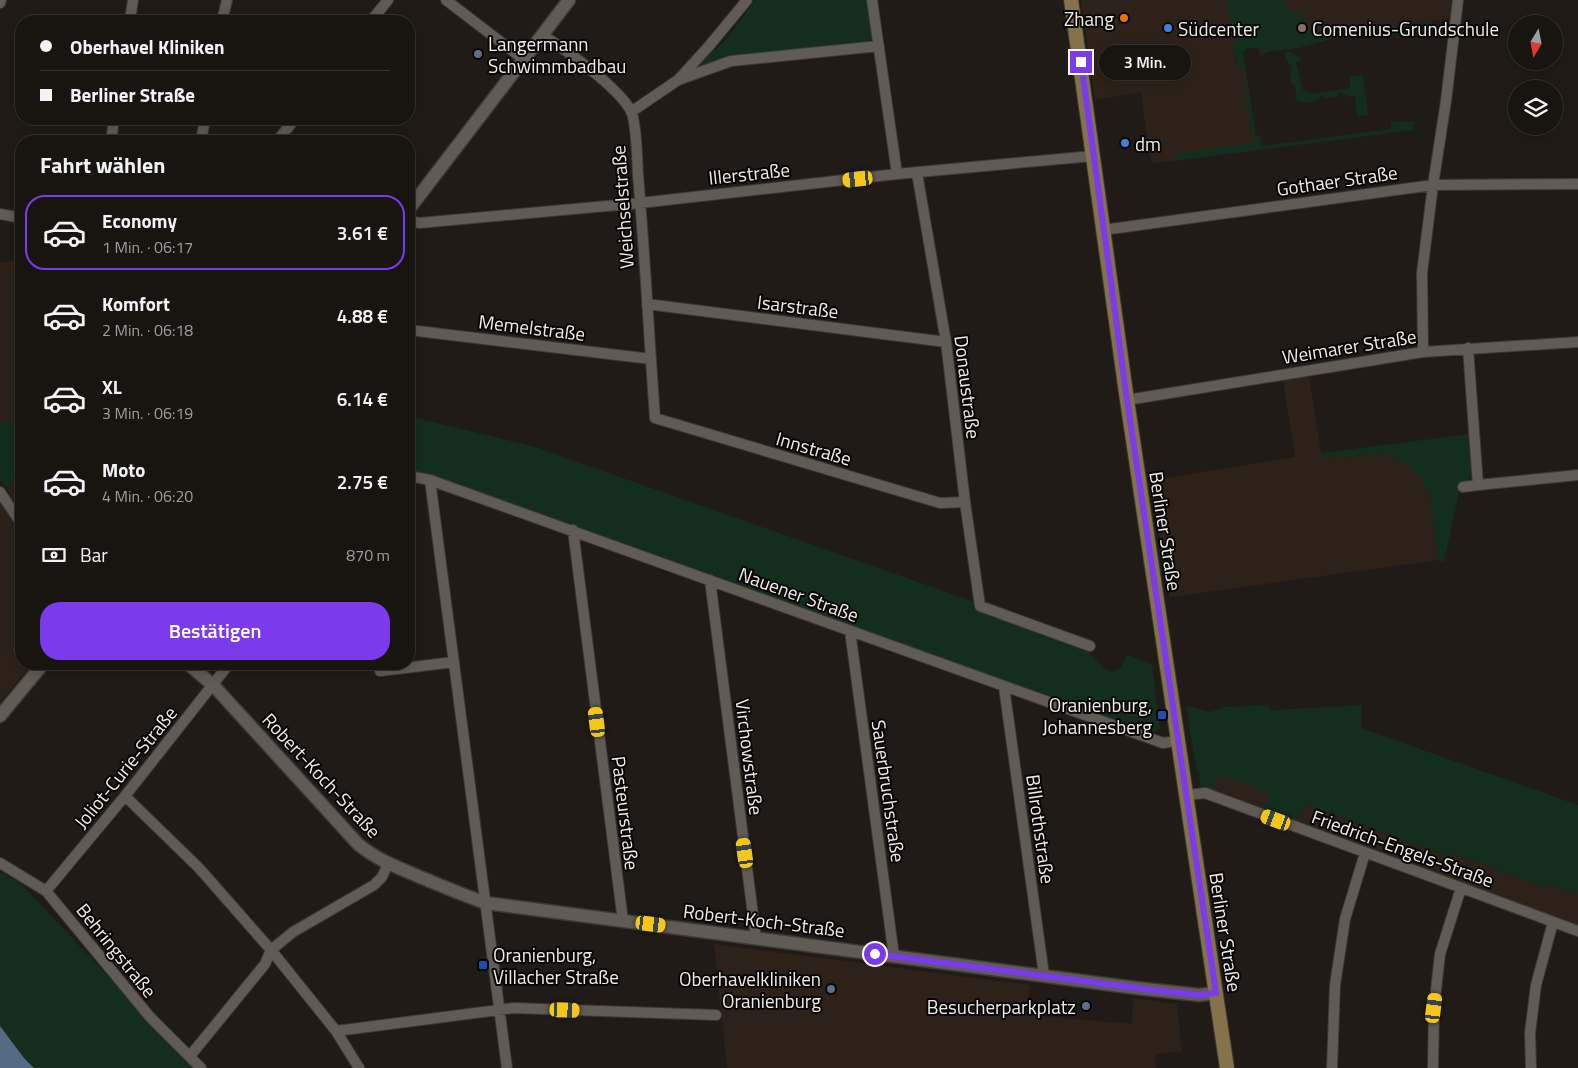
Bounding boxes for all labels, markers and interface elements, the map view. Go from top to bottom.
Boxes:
place label: Zhang [1064,4,1114,33]
marker: Zhang [1118,12,1130,24]
place label: Südcenter [1178,14,1260,43]
place label: Comenius-Grundschule [1312,14,1499,43]
north arrow [1508,15,1562,70]
map controls [1508,15,1563,135]
marker: Südcenter [1162,22,1174,34]
marker: Comenius-Grundschule [1296,22,1308,34]
place label: Langermann Schwimmbadbau [488,29,626,80]
text: Oberhavel Kliniken [70,32,224,61]
callout: 3 Min. [1098,44,1191,80]
marker: Langermann Schwimmbadbau [472,48,484,60]
text: 3 Min. [1124,50,1166,74]
route end [1070,51,1092,73]
text: Berliner Straße [70,80,195,109]
button: layers [1508,80,1563,135]
place label: dm [1135,129,1161,158]
marker: dm [1119,137,1131,149]
street label: Weichselstraße [603,144,641,270]
text: Fahrt wählen [40,148,165,182]
street label: Illerstraße [707,154,791,192]
street label: Gothaer Straße [1275,157,1399,203]
car [842,170,873,188]
text: Economy [102,206,177,235]
icon: car [42,210,87,255]
text: 3.61 € [337,218,388,247]
text: 1 Min. · 06:17 [102,235,193,259]
street label: Isarstraße [756,287,840,325]
text: Komfort [102,289,170,318]
icon: car [42,293,87,338]
text: 4.88 € [337,301,388,330]
street label: Memelstraße [477,306,587,348]
text: 2 Min. · 06:18 [102,318,193,342]
street label: Weimarer Straße [1280,321,1418,371]
street label: Donaustraße [947,334,989,440]
text: XL [102,372,122,401]
icon: car [42,376,87,421]
text: 6.14 € [337,384,388,413]
text: 3 Min. · 06:19 [102,401,193,425]
street label: Innstraße [773,423,855,473]
text: Moto [102,455,145,484]
icon: car [42,459,87,504]
text: 2.75 € [337,467,388,496]
street label: Berliner Straße [1142,469,1190,593]
text: 4 Min. · 06:20 [102,484,193,508]
text: Bar [80,540,108,569]
icon: cash [40,541,68,569]
text: 870 m [346,543,390,567]
street label: Nauener Straße [735,559,863,629]
button: Bestätigen [40,602,390,660]
place label: Oranienburg, Johannesberg [1042,690,1152,741]
street label: Virchowstraße [729,697,771,817]
street label: Joliot-Curie-Straße [66,699,184,835]
street label: Robert-Koch-Straße [256,706,388,844]
car [587,706,606,738]
marker: Oranienburg, Johannesberg [1156,709,1168,721]
street label: Sauerbruchstraße [865,718,913,864]
street label: Pasteurstraße [605,754,647,872]
street label: Billrothstraße [1019,773,1063,885]
street label: Friedrich-Engels-Straße [1308,802,1498,894]
car [1259,808,1292,832]
car [735,837,754,869]
street label: Berliner Straße [1202,870,1250,994]
street label: Behringstraße [70,896,164,1004]
street label: Robert-Koch-Straße [682,896,846,944]
car [635,915,666,933]
place label: Oranienburg, Villacher Straße [493,940,619,991]
route start [864,943,886,965]
marker: Oranienburg, Villacher Straße [477,959,489,971]
place label: Oberhavelkliniken Oranienburg [679,964,821,1015]
marker: Oberhavelkliniken Oranienburg [825,983,837,995]
place label: Besucherparkplatz [927,992,1076,1021]
car [1424,992,1443,1024]
marker: Besucherparkplatz [1080,1000,1092,1012]
car [549,1002,580,1018]

